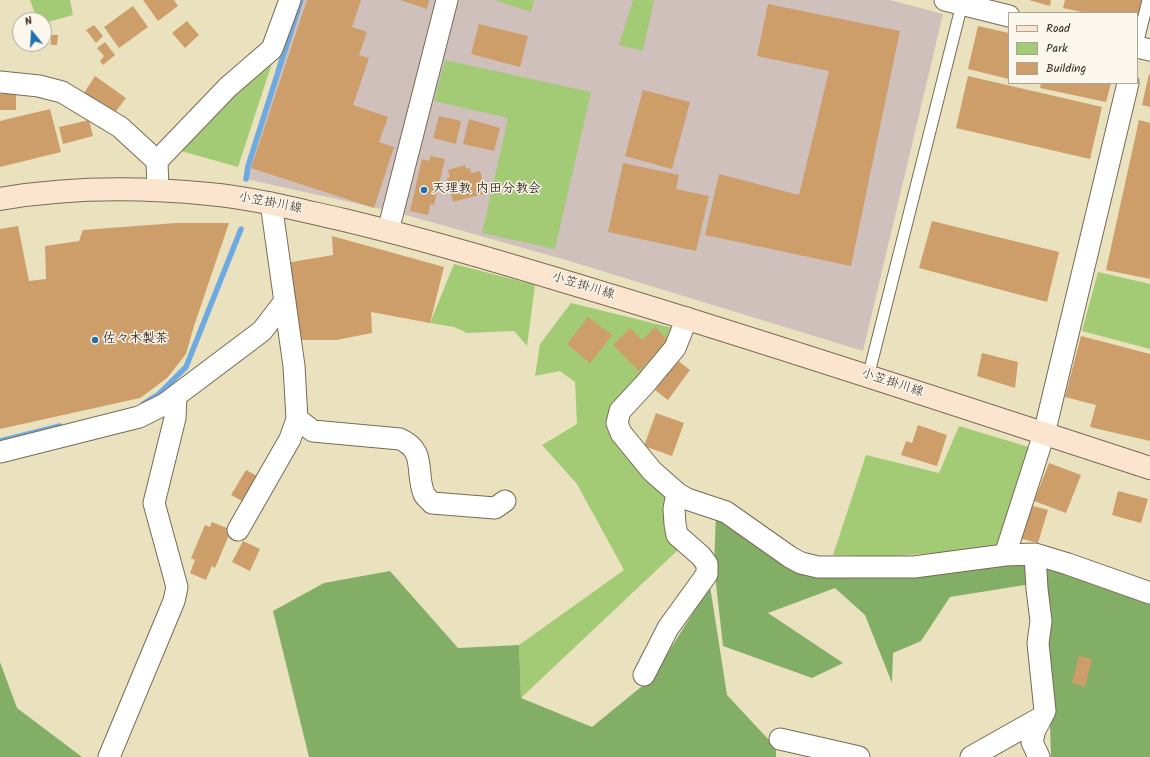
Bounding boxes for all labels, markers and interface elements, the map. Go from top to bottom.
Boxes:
north arrow [12,12,52,52]
text: N [23,12,35,31]
legend [1008,12,1138,84]
text: Road [1046,19,1070,38]
text: Park [1046,39,1068,58]
text: Building [1046,59,1086,78]
place label: 天理教 内田分教会 [432,182,541,198]
marker: 天理教 内田分教会 [419,185,429,195]
street label: 小笠掛川線 [237,190,303,218]
street label: 小笠掛川線 [550,270,616,304]
place label: 佐々木製茶 [103,332,168,348]
marker: 佐々木製茶 [90,335,100,345]
street label: 小笠掛川線 [859,367,925,401]

